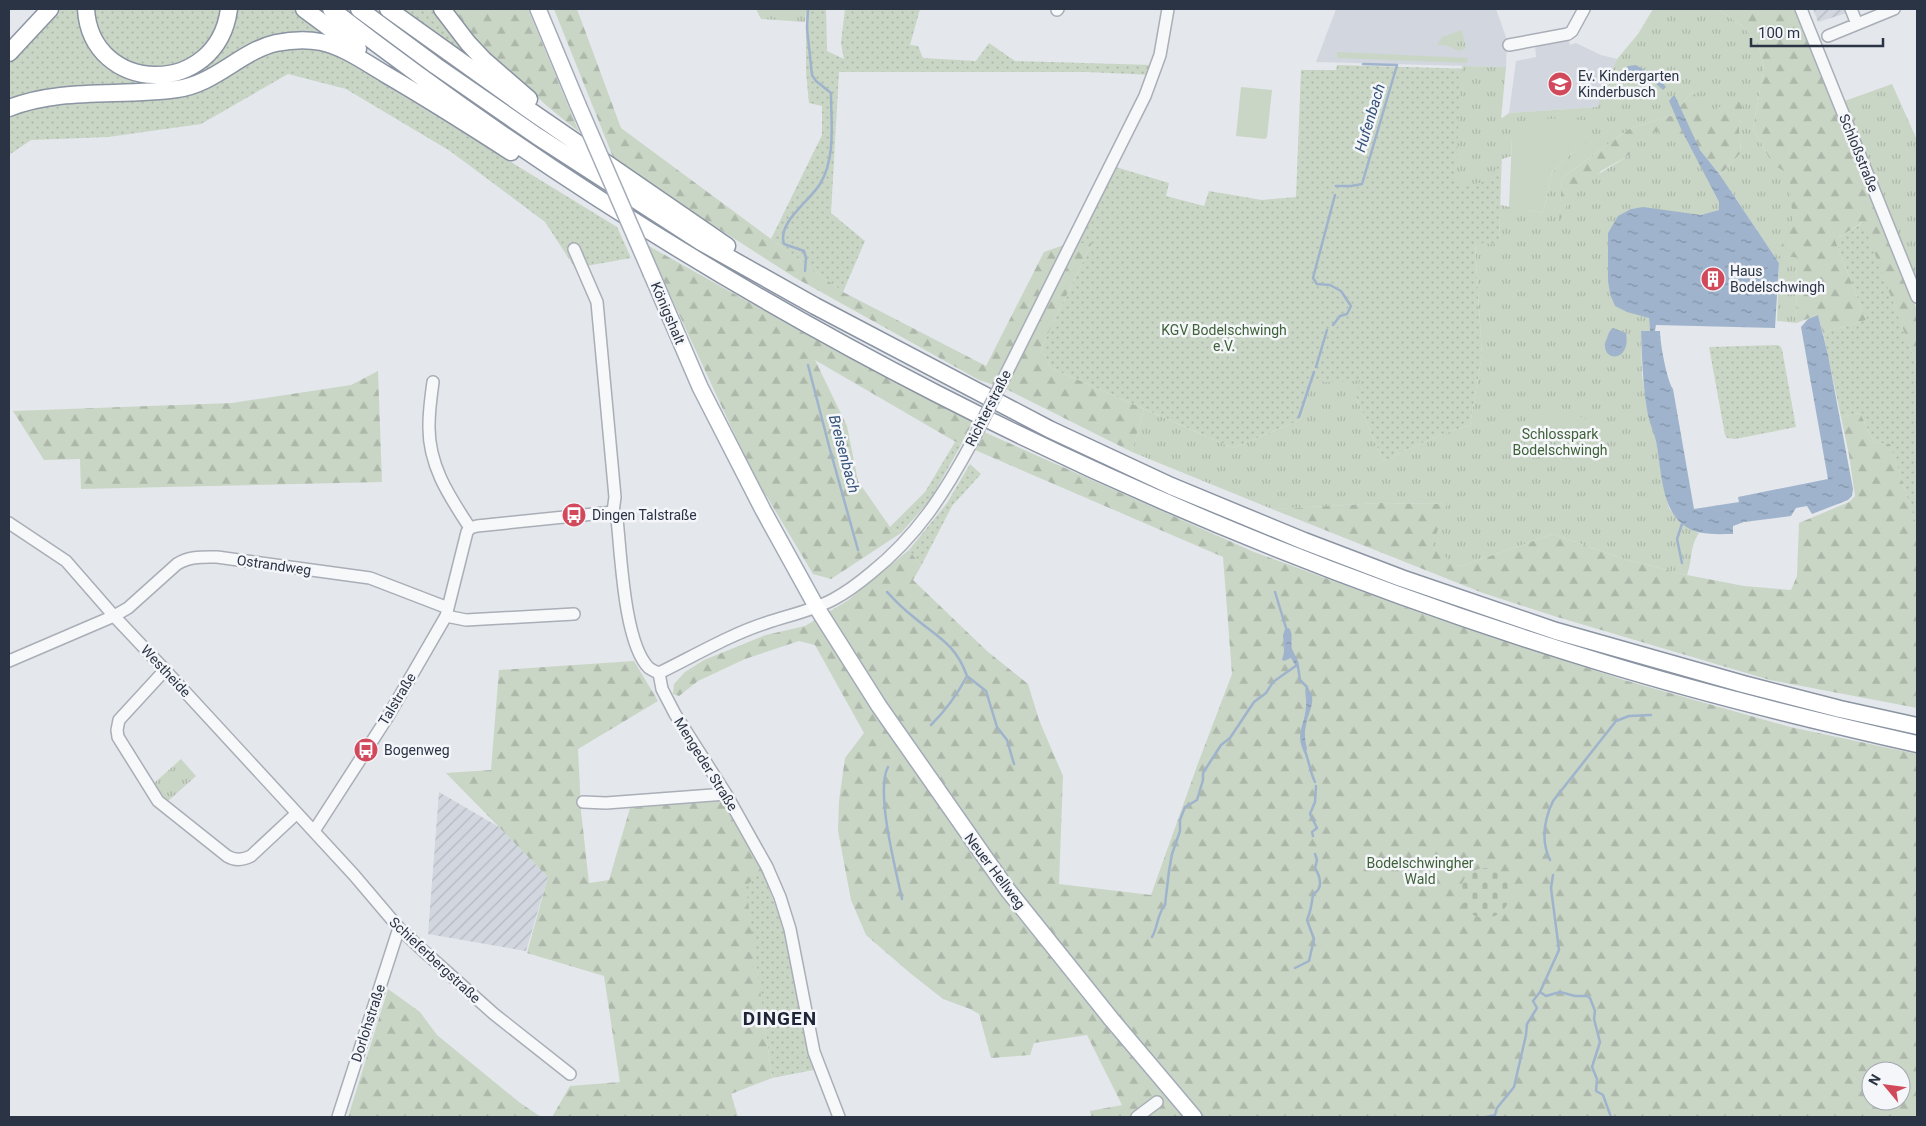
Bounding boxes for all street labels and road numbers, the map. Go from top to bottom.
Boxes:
street label: Schloßstraße [1836,112,1882,194]
street label: Königshalt [648,279,688,347]
street label: Richterstraße [962,367,1014,449]
street label: Ostrandweg [236,552,312,578]
street label: Westheide [138,642,194,700]
street label: Talstraße [375,670,419,728]
street label: Mengeder Straße [671,714,741,814]
street label: Neuer Hellweg [961,830,1029,912]
street label: Schieferbergstraße [386,914,484,1006]
street label: Dorlohstraße [348,982,388,1064]

